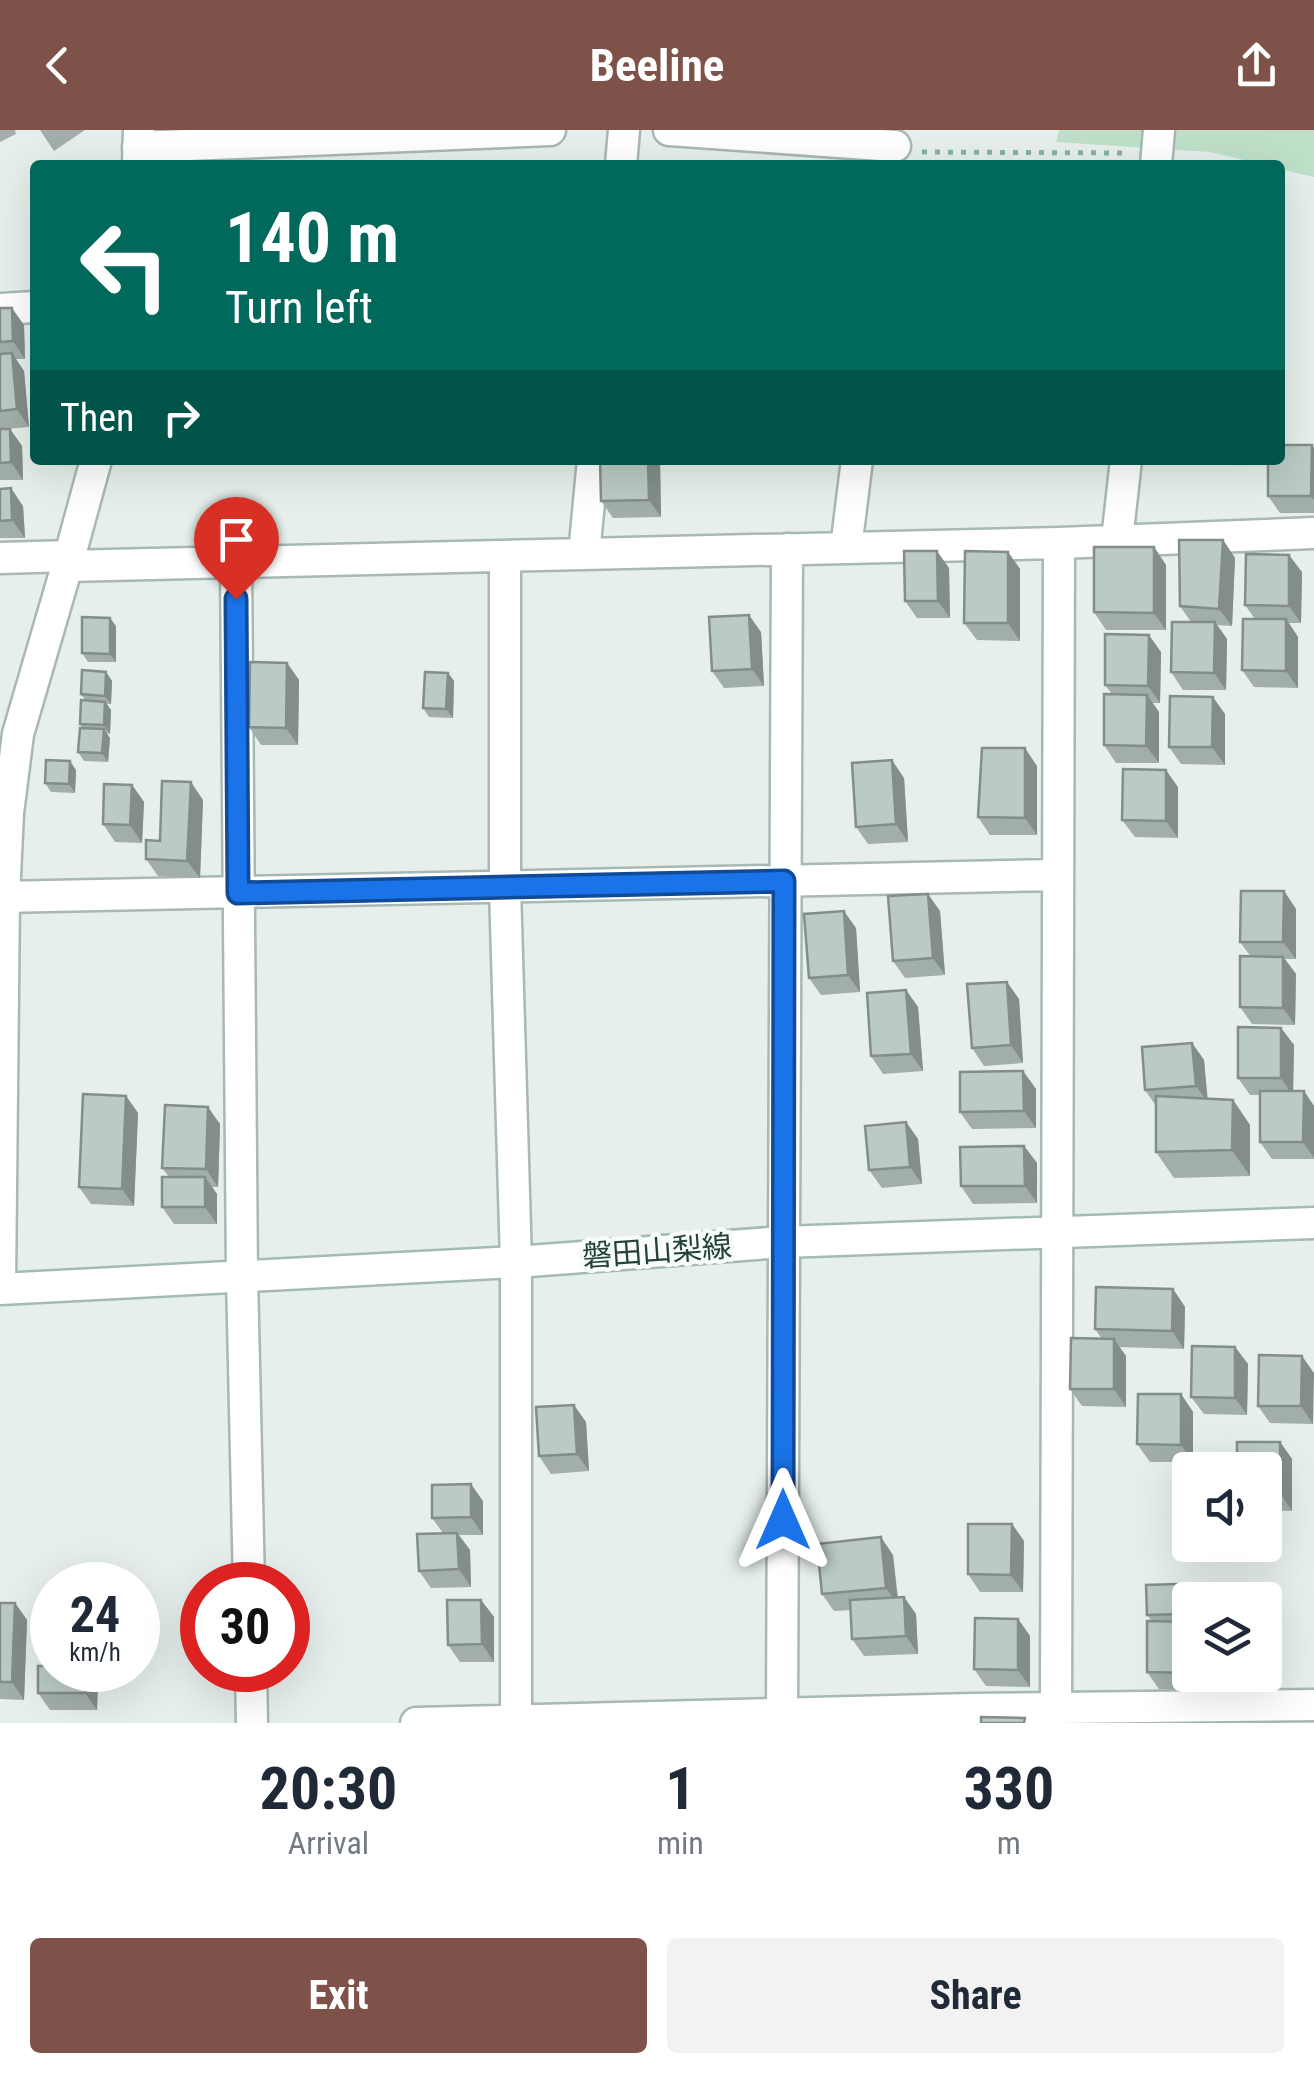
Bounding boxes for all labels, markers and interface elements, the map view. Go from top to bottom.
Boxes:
icon: back [30,38,85,93]
icon: share [1229,38,1284,93]
text: Beeline [590,39,724,92]
text: 140 m [225,197,399,279]
icon: left [60,200,190,330]
text: Turn left [225,281,373,334]
icon: right [154,390,209,445]
text: Then [60,396,134,440]
pin [194,497,279,600]
icon: arrive [209,512,264,567]
street label: 磐田山梨線 [581,1228,733,1274]
map controls [1172,1452,1282,1692]
button: sound [1172,1452,1282,1562]
position arrow [731,1468,835,1572]
speed limit sign: 30 [180,1562,310,1692]
button: layers [1172,1582,1282,1692]
text: 24 [70,1586,120,1644]
text: km/h [69,1638,121,1667]
text: 20:30 [260,1753,397,1824]
text: 1 [665,1753,696,1824]
text: 330 [963,1753,1054,1824]
text: Arrival [288,1824,369,1862]
text: min [657,1824,704,1862]
text: m [997,1824,1021,1862]
button: Exit [30,1938,647,2053]
button: Share [667,1938,1284,2053]

